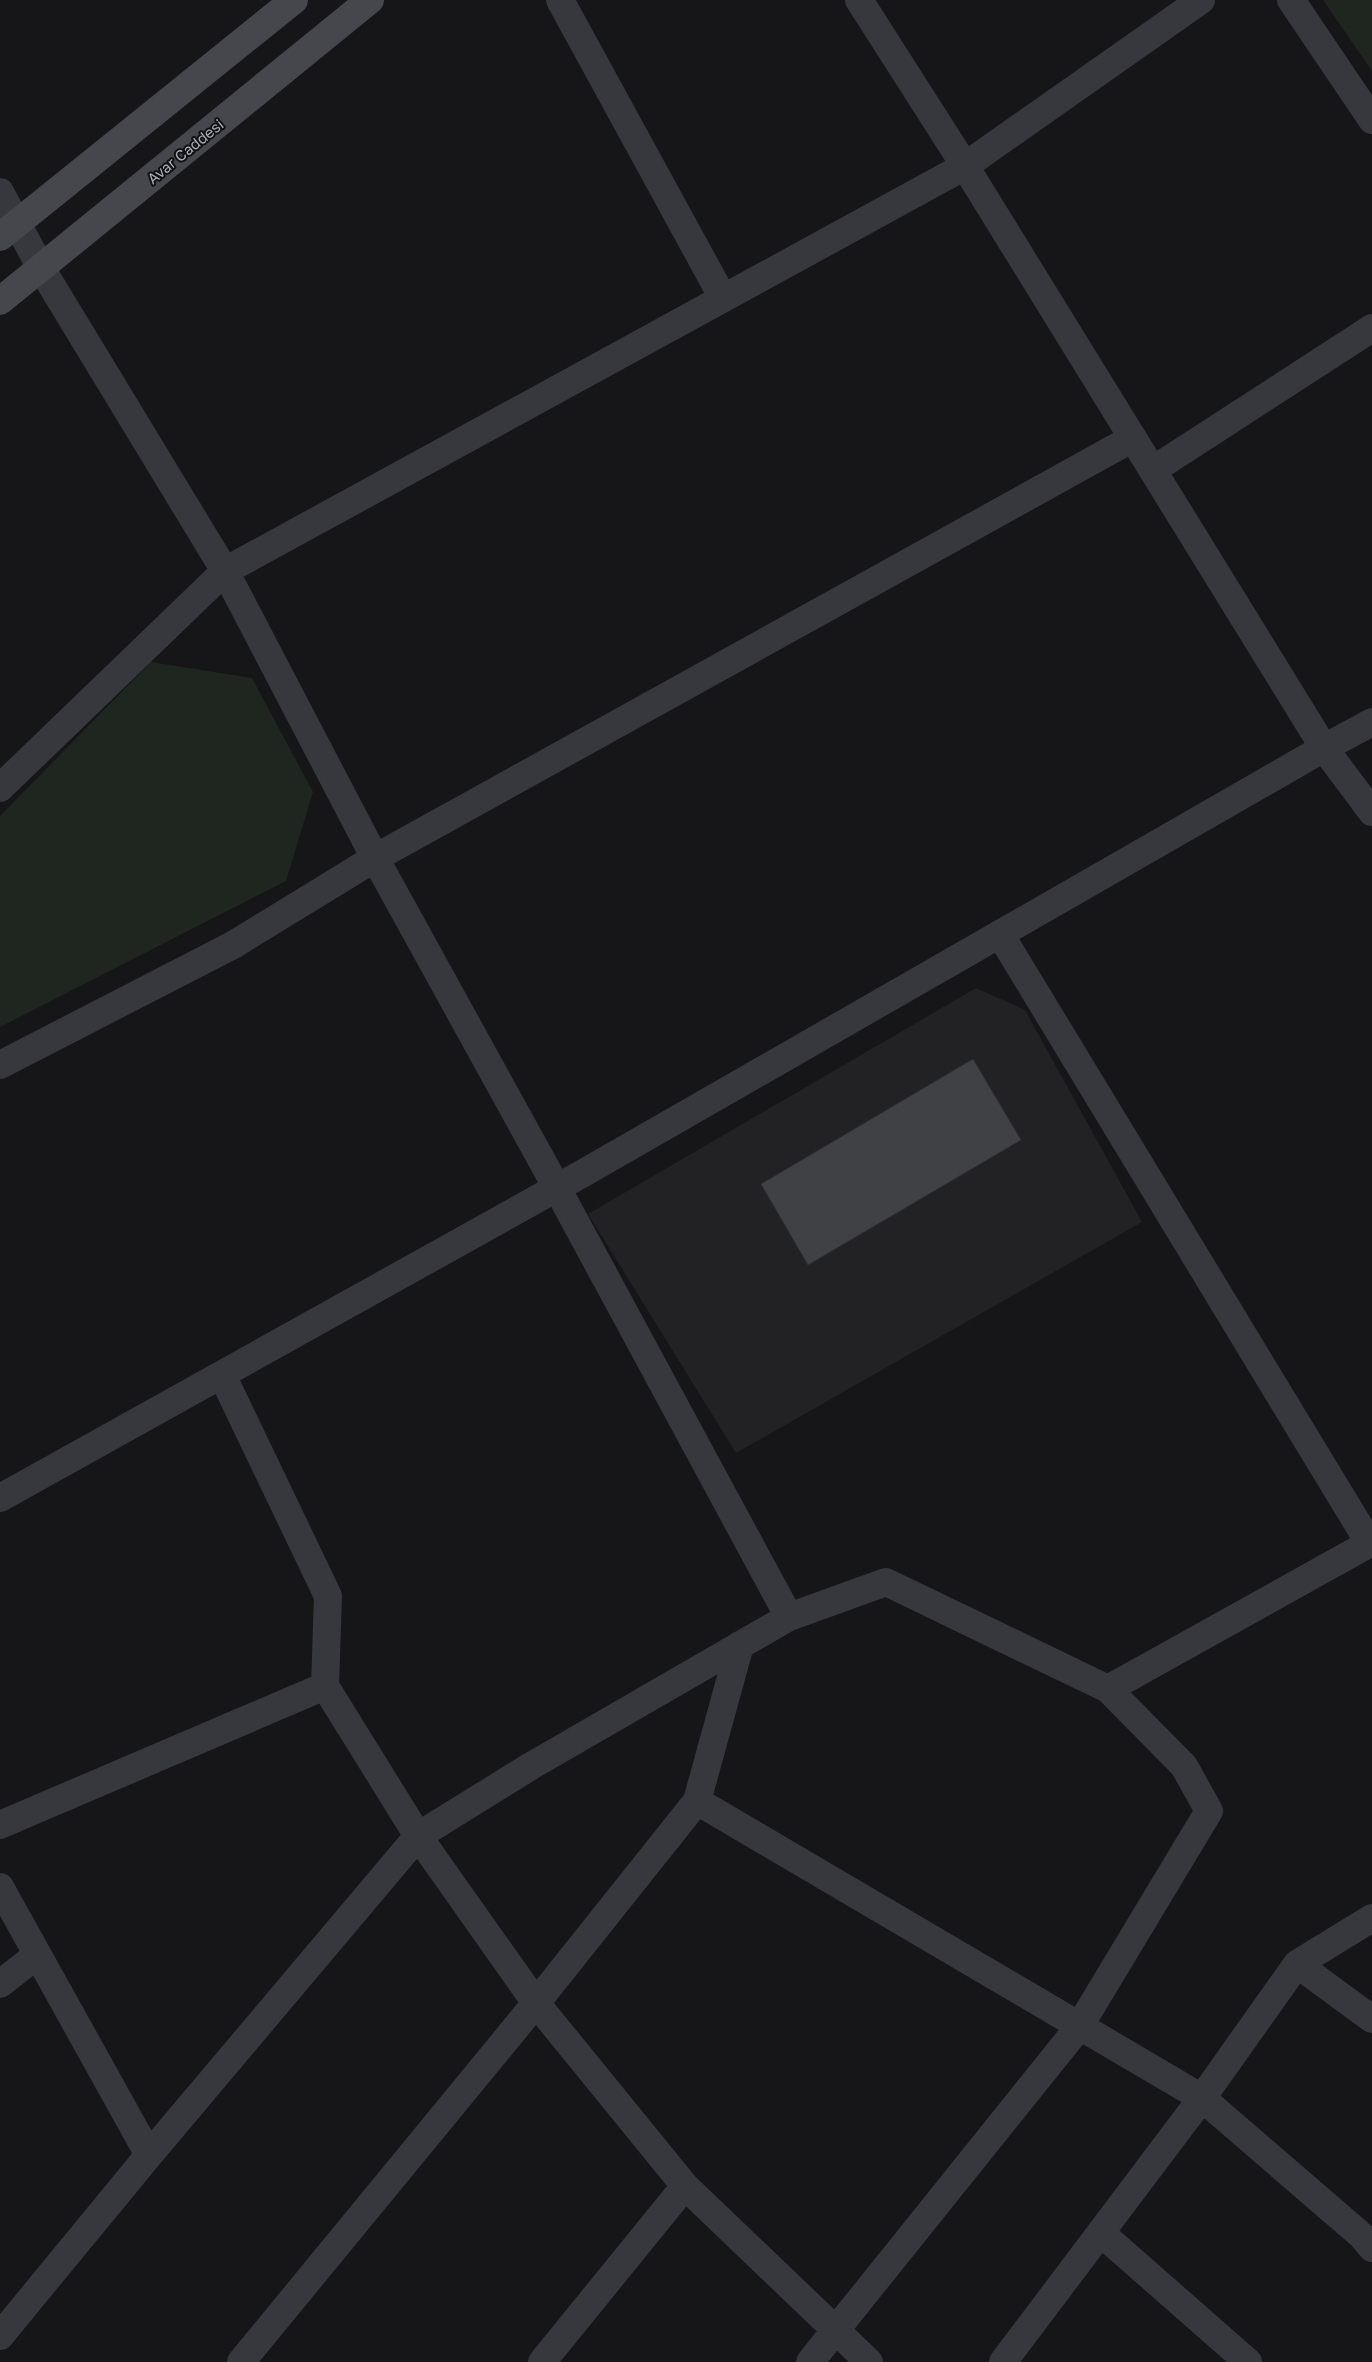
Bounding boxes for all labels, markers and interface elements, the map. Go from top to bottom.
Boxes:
street label: Avar Caddesi [143,115,227,187]

